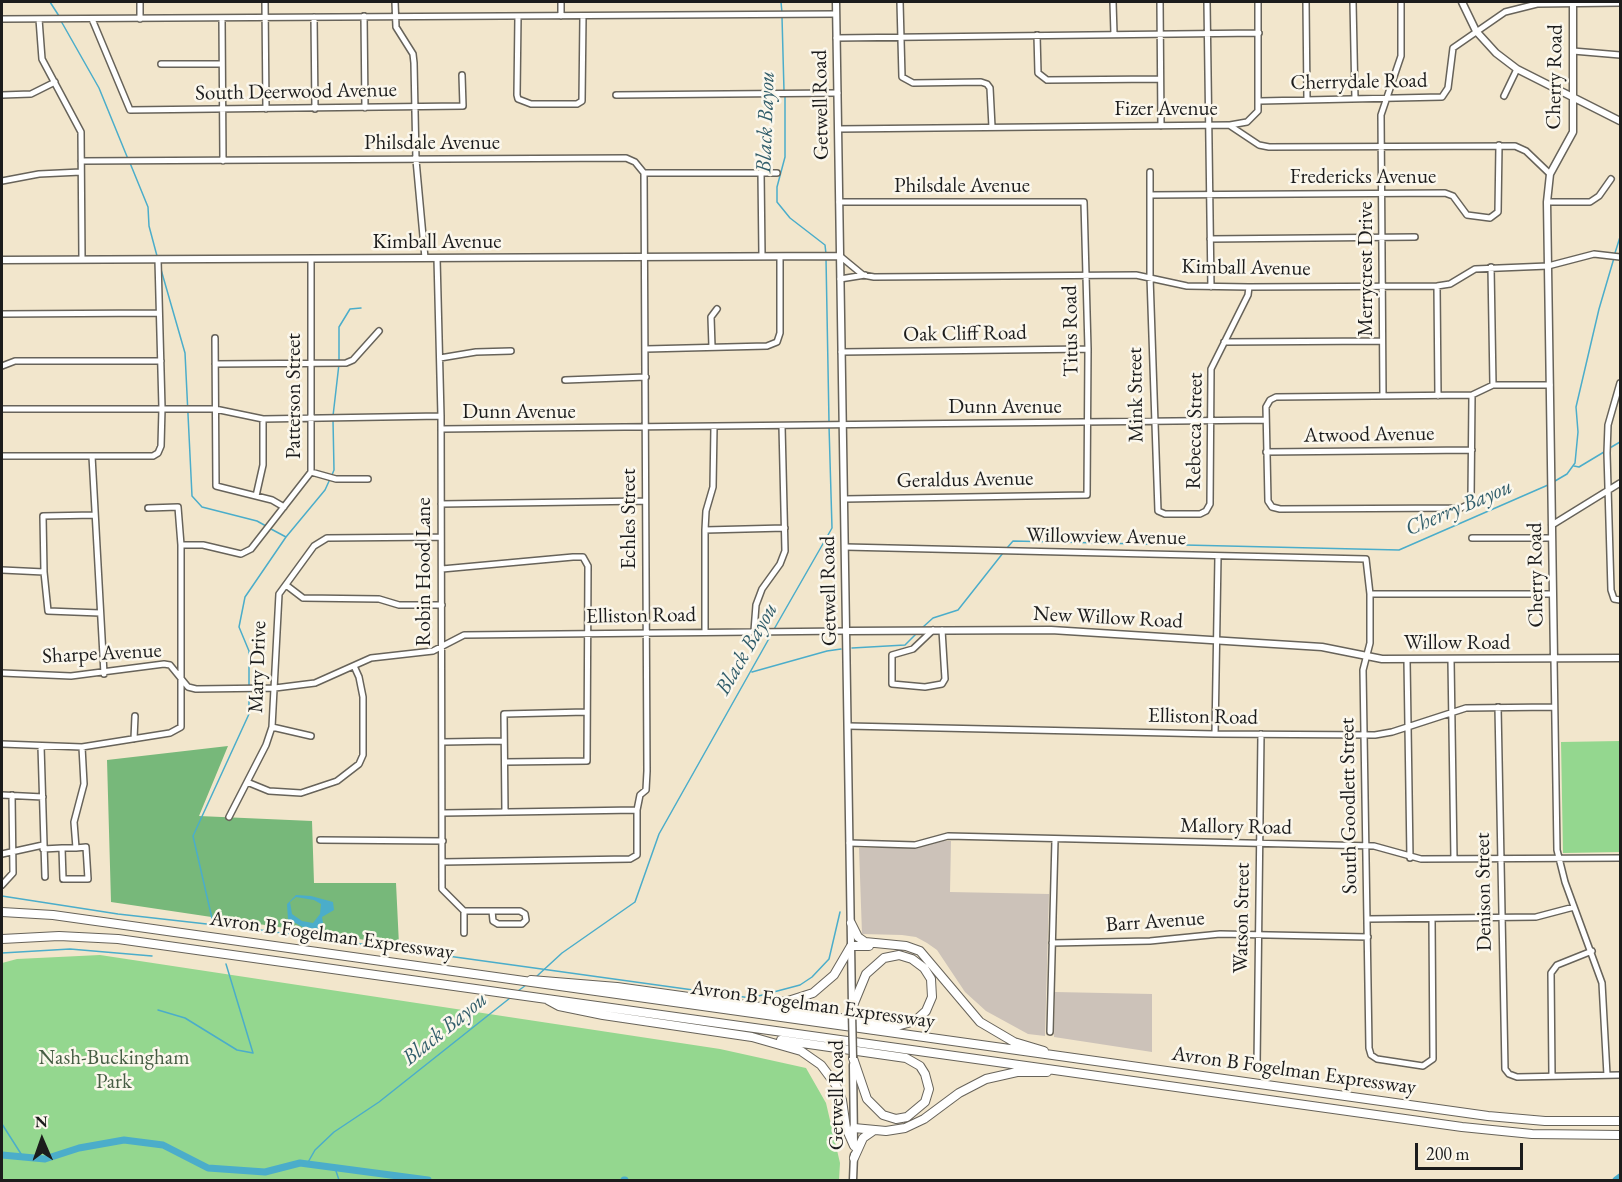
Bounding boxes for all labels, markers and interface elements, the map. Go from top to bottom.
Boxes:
street label: Cherry Road [1541,24,1569,130]
street label: Getwell Road [807,50,835,160]
street label: Cherrydale Road [1290,68,1428,96]
water label: Black Bayou [751,71,781,173]
street label: South Deerwood Avenue [195,78,397,106]
street label: Fizer Avenue [1114,96,1218,122]
street label: Philsdale Avenue [364,130,500,156]
street label: Fredericks Avenue [1290,164,1436,190]
street label: Philsdale Avenue [894,173,1030,199]
street label: Merrycrest Drive [1353,201,1379,337]
street label: Kimball Avenue [372,229,502,255]
street label: Kimball Avenue [1181,254,1311,282]
street label: Titus Road [1058,285,1084,377]
street label: Oak Cliff Road [903,320,1027,348]
street label: Patterson Street [281,333,307,459]
street label: Mink Street [1123,347,1149,443]
street label: Rebecca Street [1181,372,1209,490]
street label: Dunn Avenue [948,394,1062,420]
street label: Dunn Avenue [462,399,576,425]
street label: Atwood Avenue [1303,421,1435,449]
street label: Geraldus Avenue [896,466,1034,494]
street label: Echles Street [616,468,642,570]
water label: Cherry Bayou [1402,474,1516,542]
street label: Robin Hood Lane [411,497,437,647]
street label: Cherry Road [1522,522,1550,628]
street label: Willowview Avenue [1026,523,1186,551]
street label: Getwell Road [815,536,843,646]
water label: Black Bayou [710,598,784,700]
street label: New Willow Road [1032,601,1184,635]
street label: Elliston Road [586,602,696,630]
street label: Mary Drive [244,621,272,713]
street label: Willow Road [1404,630,1510,656]
street label: Sharpe Avenue [42,638,162,670]
street label: Elliston Road [1148,703,1258,731]
street label: South Goodlett Street [1335,718,1363,894]
street label: Mallory Road [1180,813,1292,841]
street label: Denison Street [1470,832,1498,952]
street label: Watson Street [1228,862,1256,974]
street label: Avron B Fogelman Expressway [208,906,456,966]
street label: Barr Avenue [1105,906,1205,938]
street label: Avron B Fogelman Expressway [689,975,937,1035]
water label: Black Bayou [397,987,493,1071]
street label: Getwell Road [824,1040,850,1150]
street label: Avron B Fogelman Expressway [1170,1041,1418,1101]
park label: Nash-Buckingham Park [38,1045,190,1095]
north arrow [12,1110,72,1170]
text: N [35,1111,48,1132]
scale bar [1418,1131,1526,1169]
text: 200 m [1426,1142,1470,1165]

